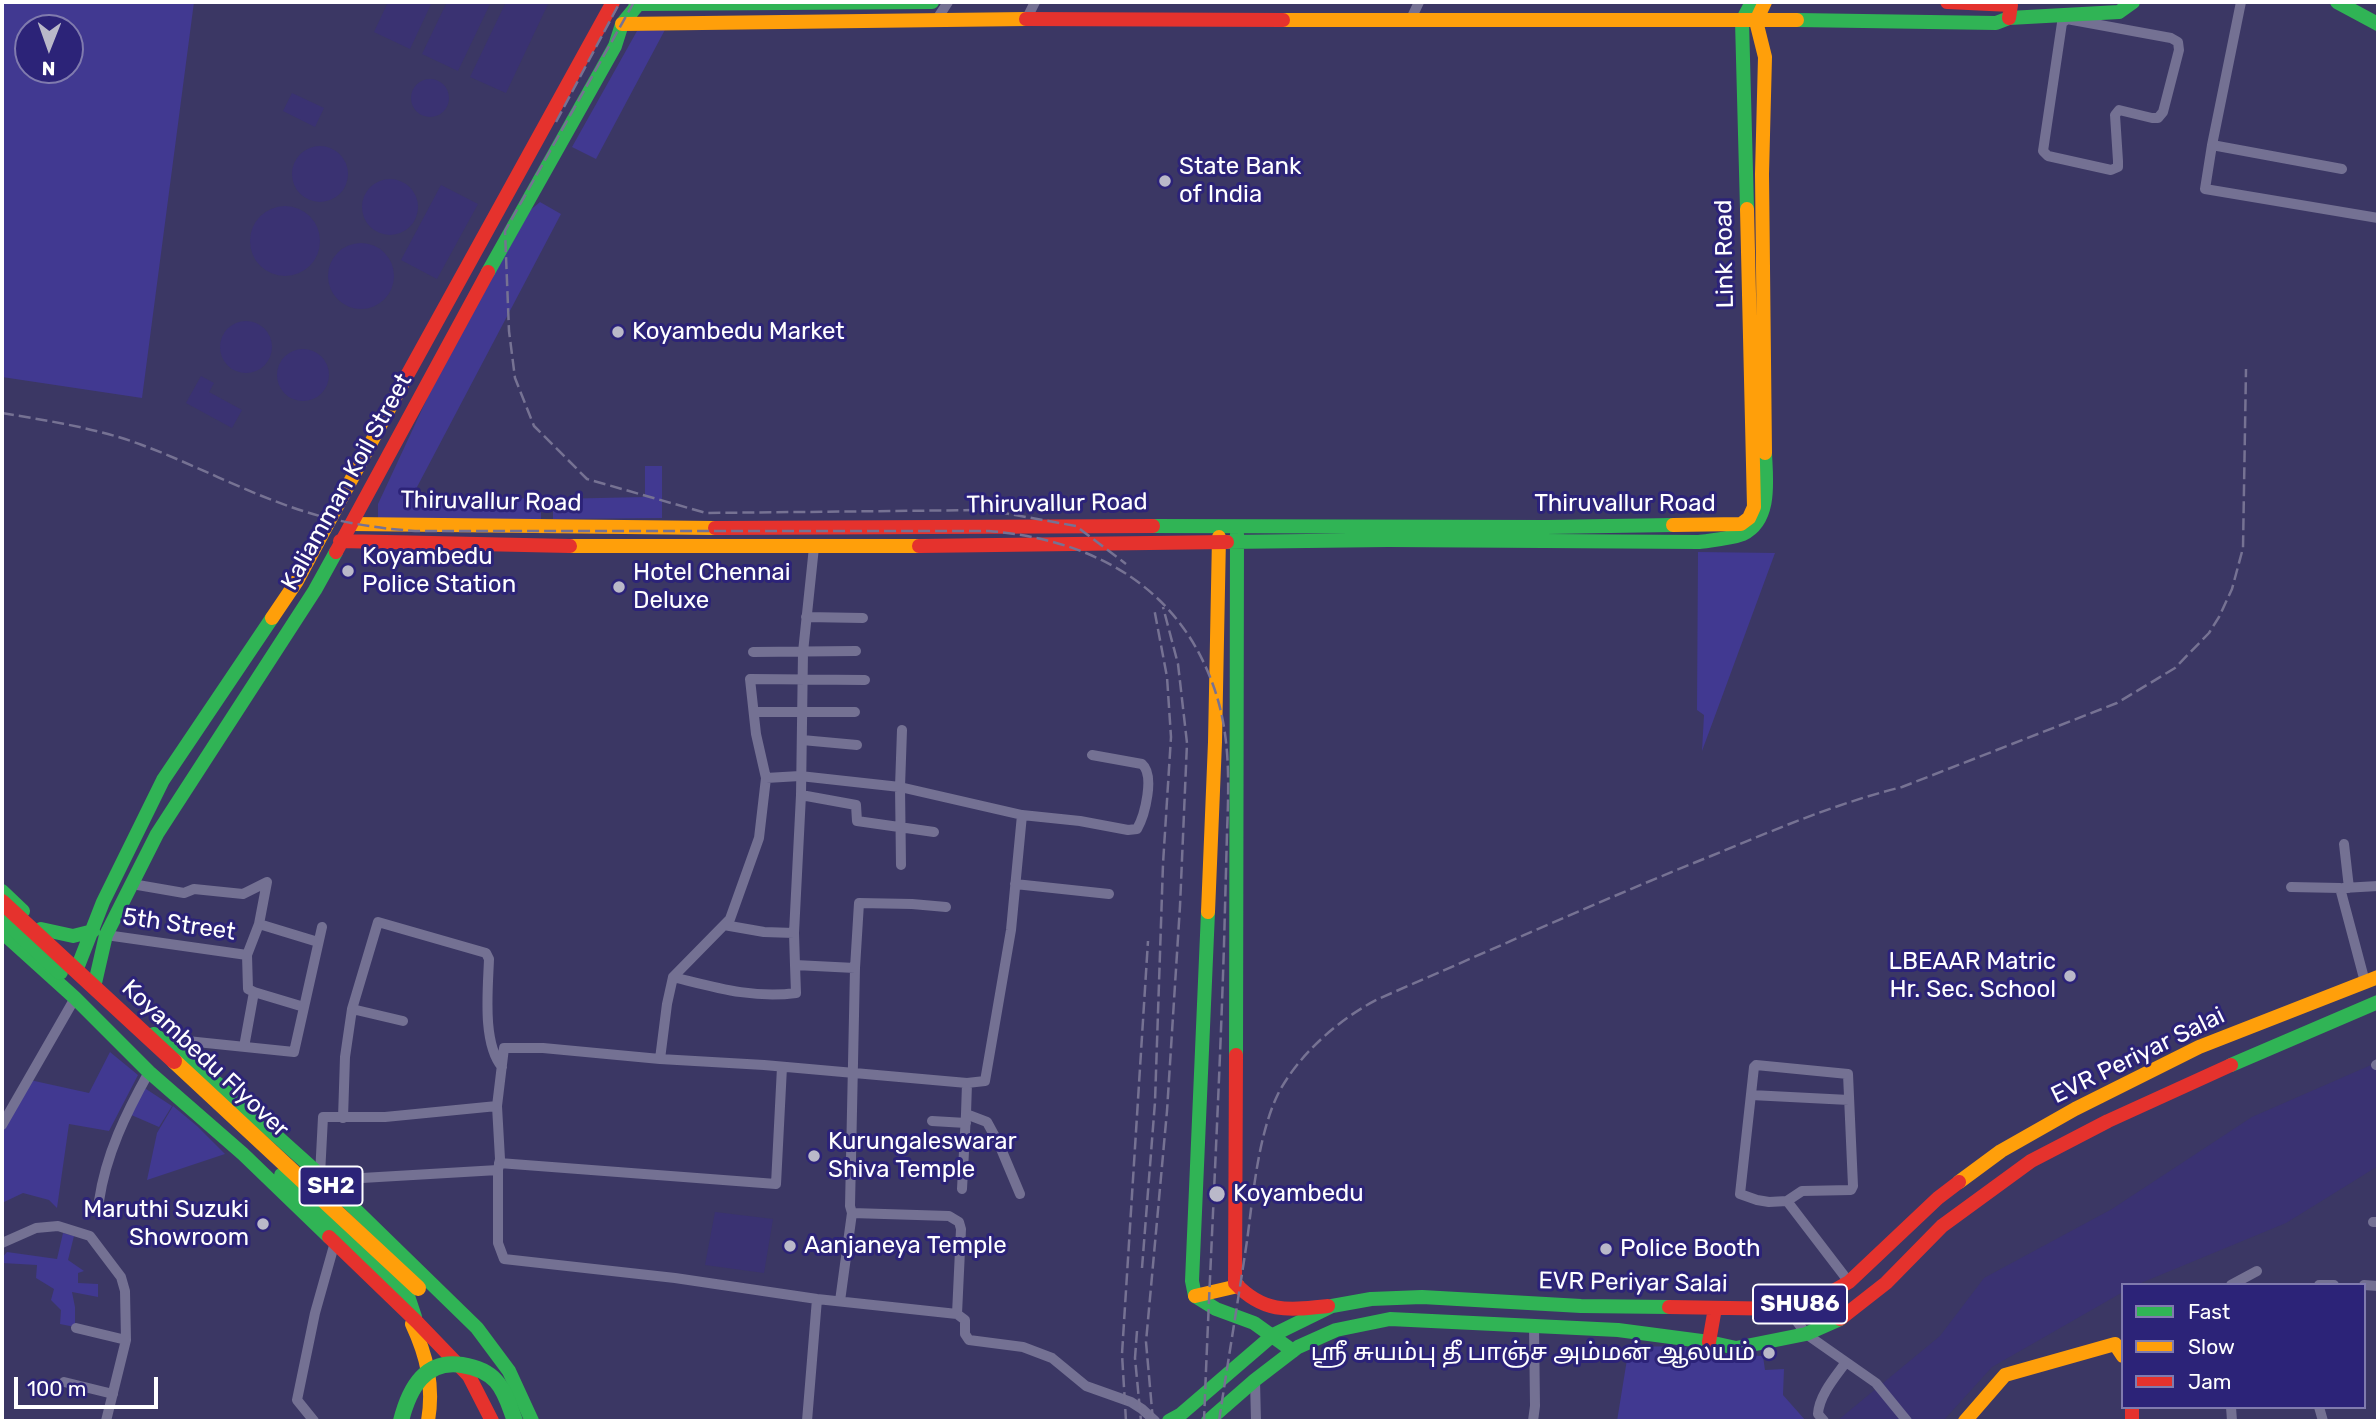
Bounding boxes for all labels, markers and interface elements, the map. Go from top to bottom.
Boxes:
north arrow [14,14,84,84]
text: N [42,57,56,80]
place label: State Bank of India [1179,153,1301,209]
marker: State Bank of India [1157,173,1173,189]
street label: Link Road [1710,199,1740,309]
place label: Koyambedu Market [632,318,845,346]
marker: Koyambedu Market [610,324,626,340]
street label: Kaliamman Koil Street [275,369,419,595]
street label: Thiruvallur Road [400,486,582,518]
street label: Thiruvallur Road [966,488,1148,520]
street label: Thiruvallur Road [1534,490,1716,518]
place label: Koyambedu Police Station [362,543,516,599]
place label: Hotel Chennai Deluxe [633,559,791,615]
marker: Koyambedu Police Station [340,563,356,579]
marker: Hotel Chennai Deluxe [611,579,627,595]
street label: 5th Street [121,903,237,947]
place label: LBEAAR Matric Hr. Sec. School [1888,948,2056,1004]
marker: LBEAAR Matric Hr. Sec. School [2062,968,2078,984]
street label: Koyambedu Flyover [115,974,295,1144]
street label: EVR Periyar Salai [2047,1002,2229,1110]
place label: Kurungaleswarar Shiva Temple [828,1128,1017,1184]
marker: Kurungaleswarar Shiva Temple [806,1148,822,1164]
road number: SH2 [300,1166,362,1205]
place label: Koyambedu [1233,1180,1364,1208]
marker: Koyambedu [1207,1184,1227,1204]
place label: Maruthi Suzuki Showroom [83,1196,249,1252]
marker: Maruthi Suzuki Showroom [255,1216,271,1232]
place label: Aanjaneya Temple [804,1232,1007,1260]
place label: Police Booth [1620,1235,1761,1263]
marker: Aanjaneya Temple [782,1238,798,1254]
marker: Police Booth [1598,1241,1614,1257]
street label: EVR Periyar Salai [1538,1267,1728,1299]
legend [2121,1283,2366,1409]
road number: SHU86 [1753,1284,1847,1324]
text: Fast [2188,1299,2230,1324]
text: Slow [2188,1334,2235,1359]
place label: ஶ்ரீ சுயம்பு தீ பாஞ்ச அம்மன் ஆலயம் [1311,1339,1755,1367]
marker: ஶ்ரீ சுயம்பு தீ பாஞ்ச அம்மன் ஆலயம் [1761,1345,1777,1361]
scale bar [18,1364,161,1408]
text: Jam [2188,1369,2232,1394]
text: 100 m [27,1376,86,1401]

